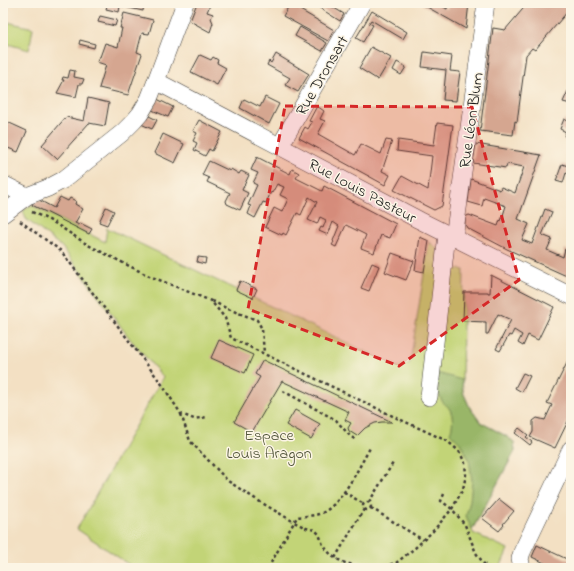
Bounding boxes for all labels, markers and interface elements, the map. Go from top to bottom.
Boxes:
street label: Rue Dronsart [290,31,356,121]
street label: Rue Léon Blum [453,71,491,170]
street label: Rue Louis Pasteur [304,153,420,230]
park label: Espace Louis Aragon [226,424,312,466]

